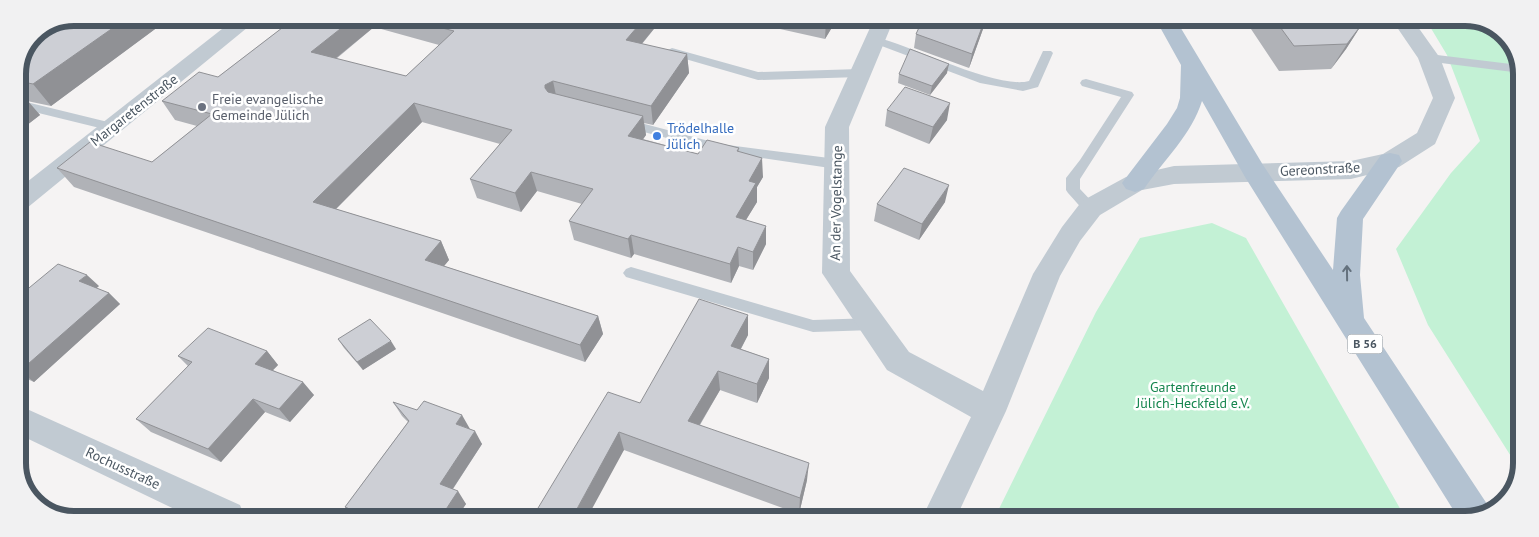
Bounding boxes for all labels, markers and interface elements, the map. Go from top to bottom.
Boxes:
street label: Margaretenstraße [87,70,181,150]
place label: Freie evangelische Gemeinde Jülich [212,90,323,124]
marker: Freie evangelische Gemeinde Jülich [196,101,208,113]
place label: Trödelhalle Jülich [666,119,734,153]
marker: Trödelhalle Jülich [651,130,663,142]
street label: An der Vogelstange [826,145,846,261]
street label: Gereonstraße [1279,158,1361,180]
one-way arrow [1342,266,1352,282]
road number: B 56 [1348,334,1382,354]
park label: Gartenfreunde Jülich-Heckfeld e.V. [1135,378,1250,412]
street label: Rochusstraße [83,443,163,493]

